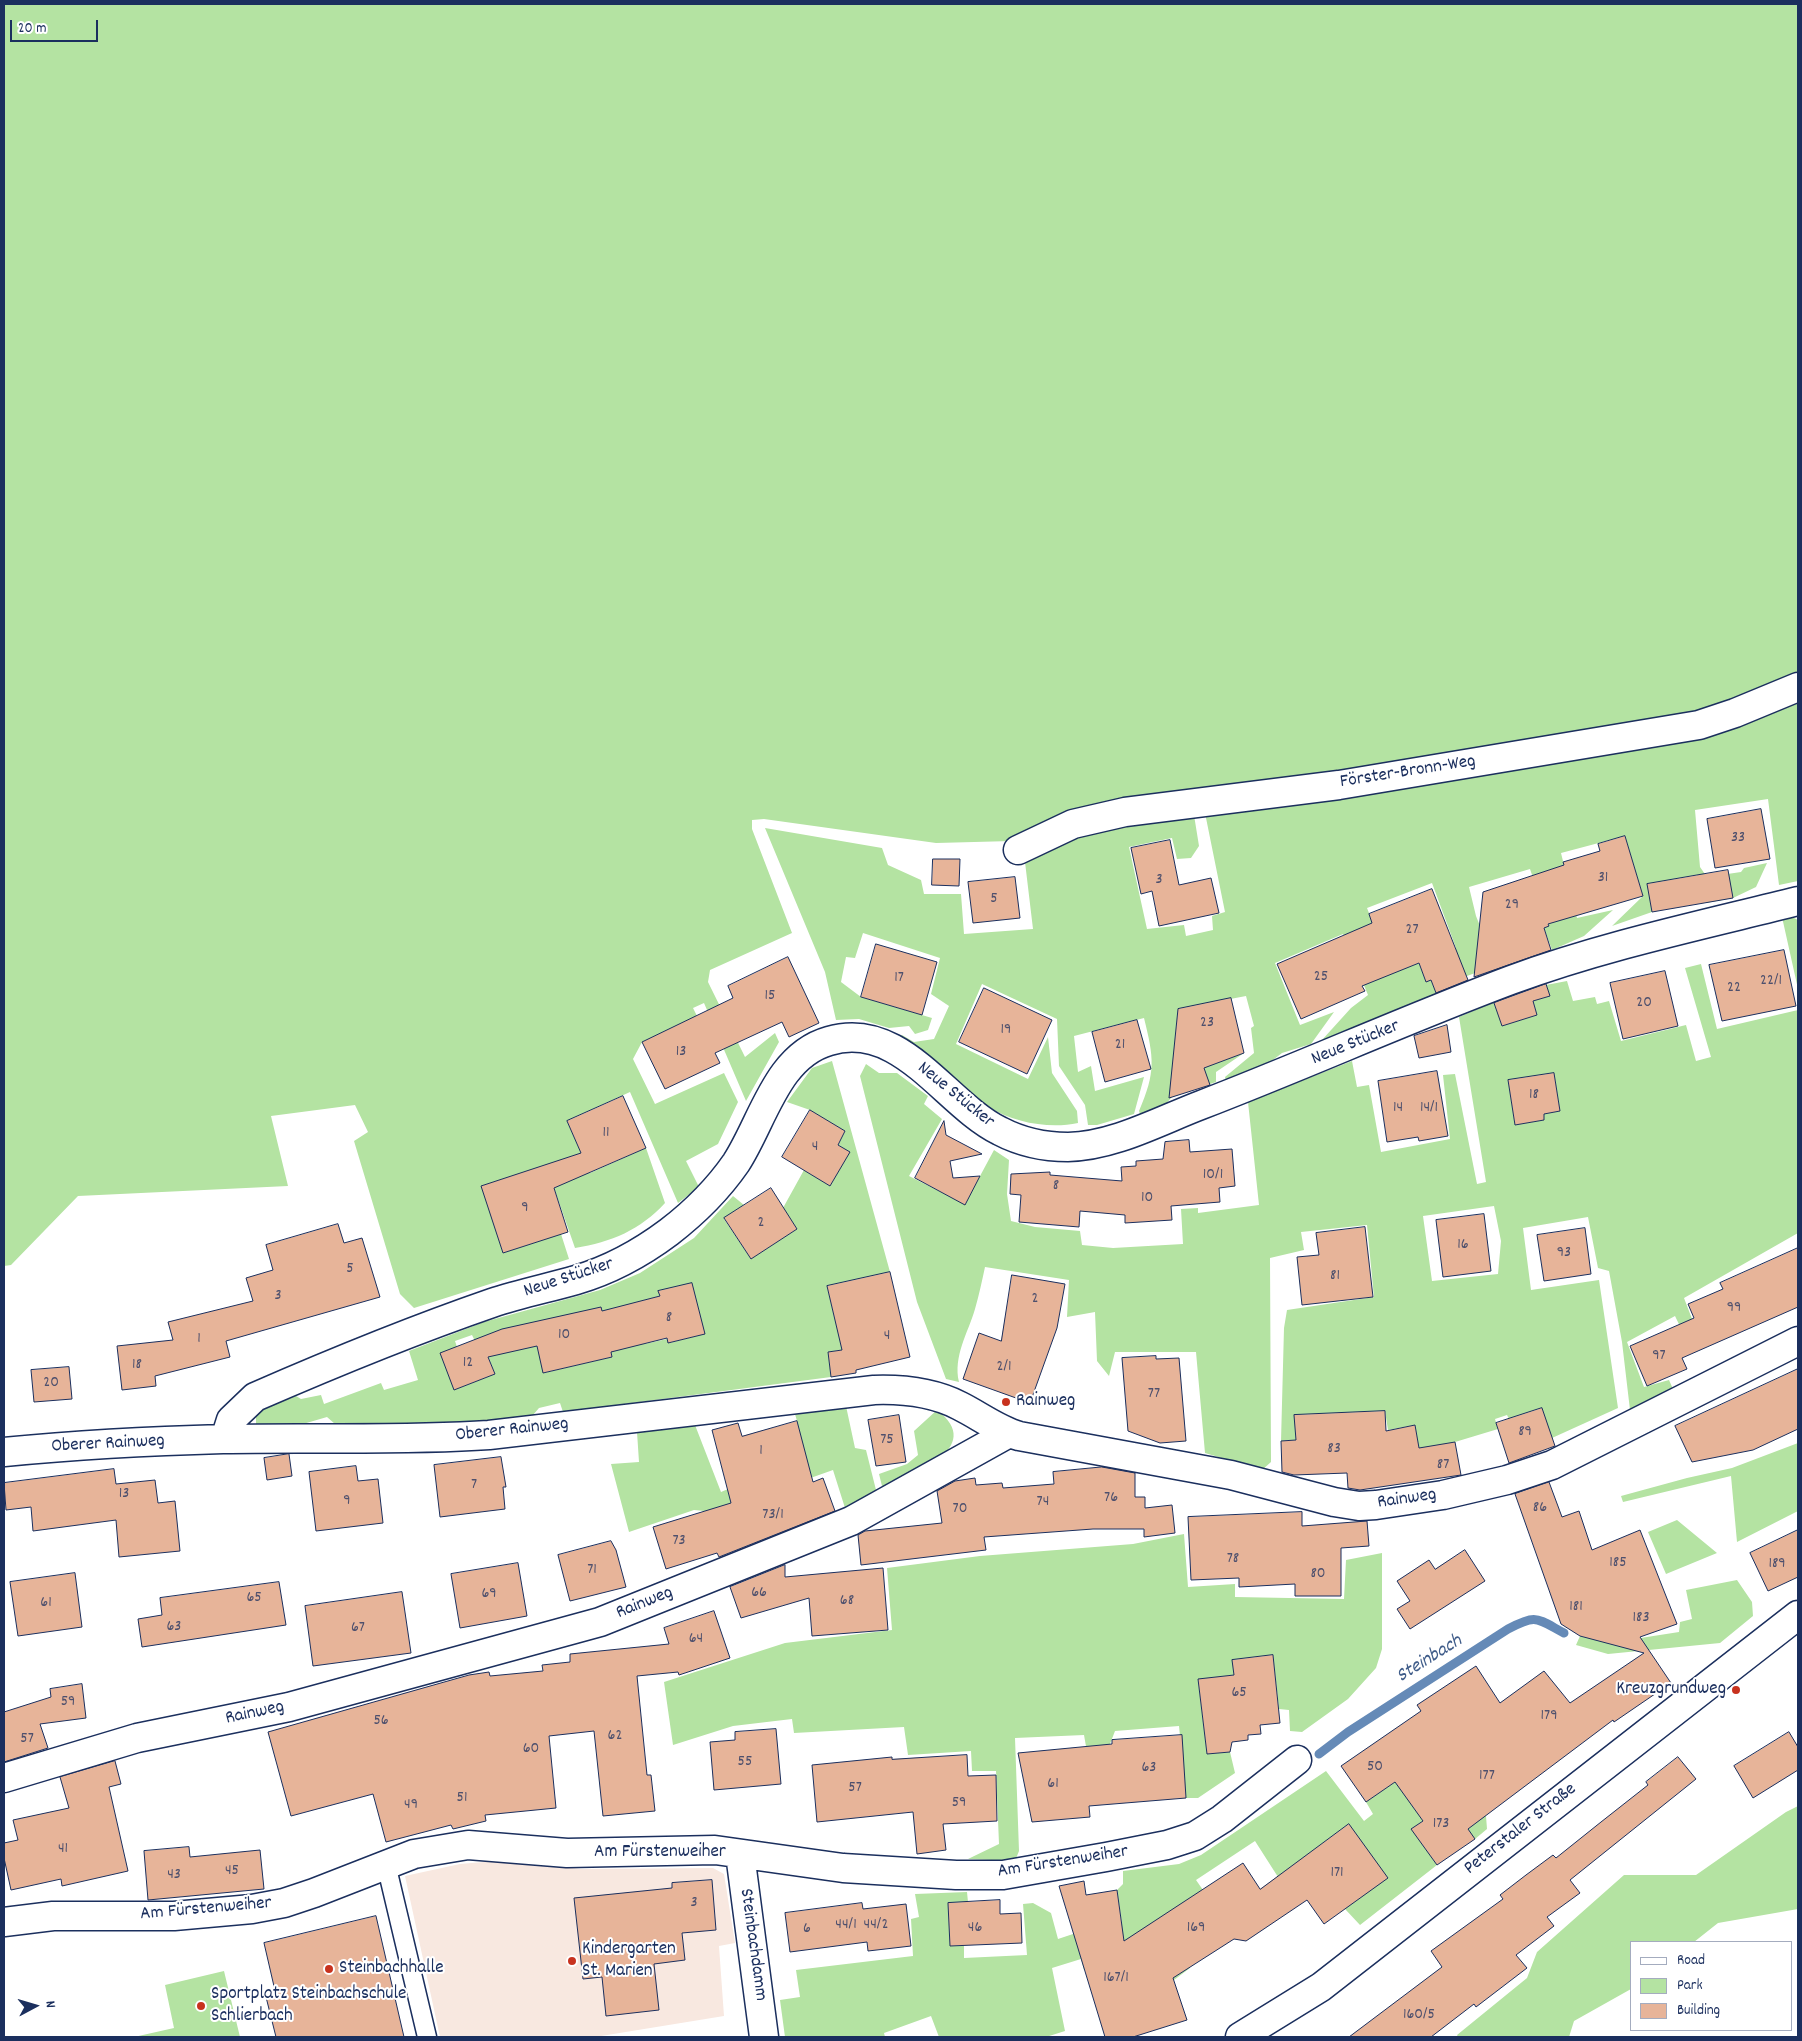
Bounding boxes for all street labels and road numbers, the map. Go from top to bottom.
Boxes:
street label: Förster-Bronn-Weg [1339,751,1477,795]
street label: Neue Stücker [1309,1016,1403,1072]
street label: Neue Stücker [912,1058,998,1134]
street label: Neue Stücker [521,1254,617,1304]
street label: Oberer Rainweg [454,1414,570,1448]
street label: Oberer Rainweg [51,1431,165,1459]
street label: Rainweg [1376,1485,1438,1515]
street label: Rainweg [613,1582,677,1626]
street label: Rainweg [224,1697,286,1731]
street label: Peterstaler Straße [1460,1779,1582,1881]
street label: Am Fürstenweiher [996,1841,1130,1885]
street label: Am Fürstenweiher [594,1842,726,1864]
street label: Steinbachdamm [733,1887,771,2003]
street label: Am Fürstenweiher [139,1893,273,1927]

